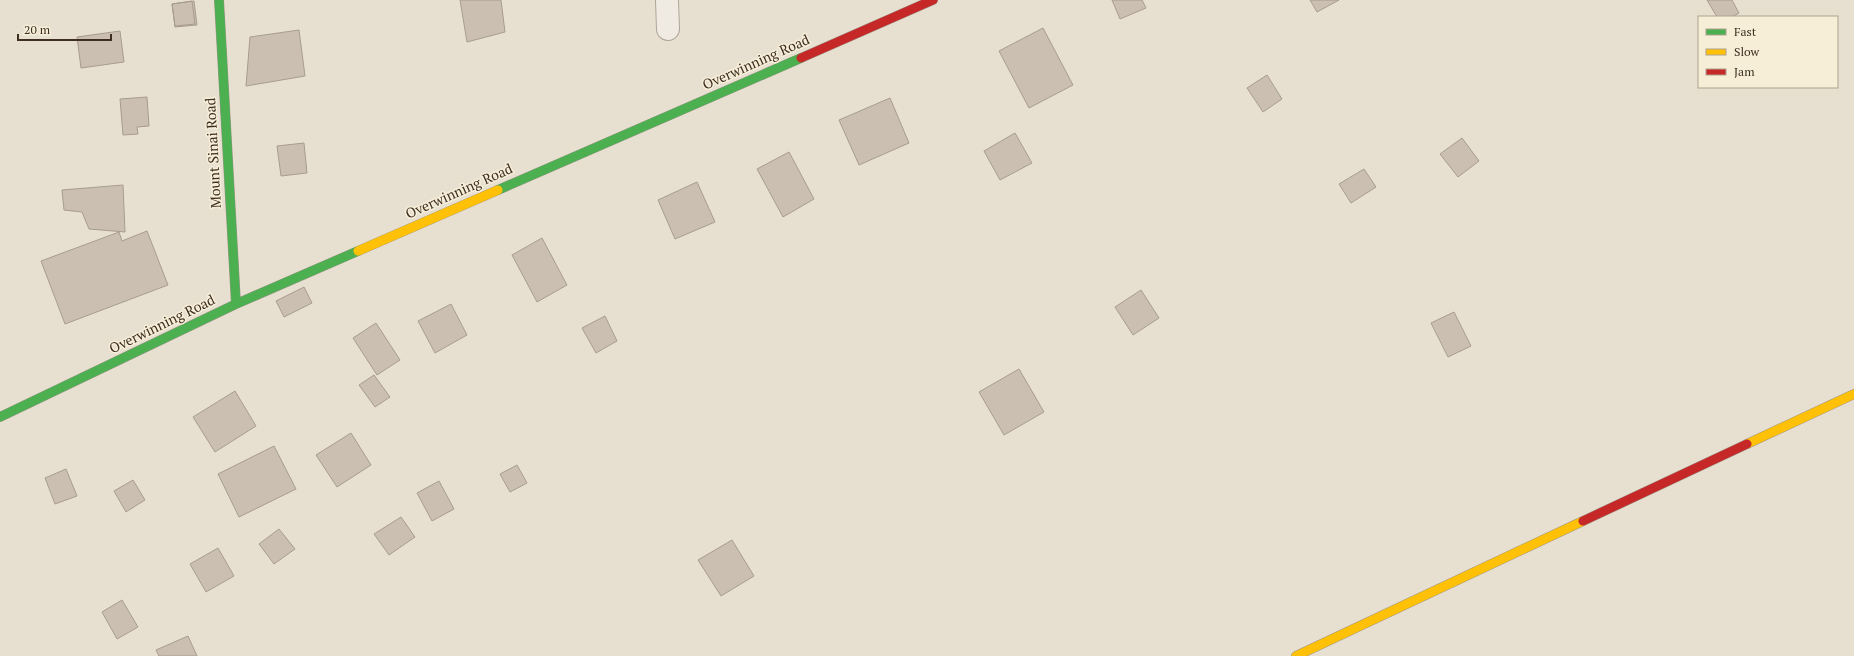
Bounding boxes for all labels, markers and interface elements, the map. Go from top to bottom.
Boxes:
scale bar [18,16,111,42]
legend [1698,16,1838,88]
text: 20 m [24,22,51,37]
text: Fast [1734,24,1757,39]
street label: Overwinning Road [699,29,813,94]
text: Slow [1734,44,1760,59]
text: Jam [1734,64,1755,79]
street label: Mount Sinai Road [200,97,225,209]
street label: Overwinning Road [402,158,516,223]
street label: Overwinning Road [106,290,218,357]

